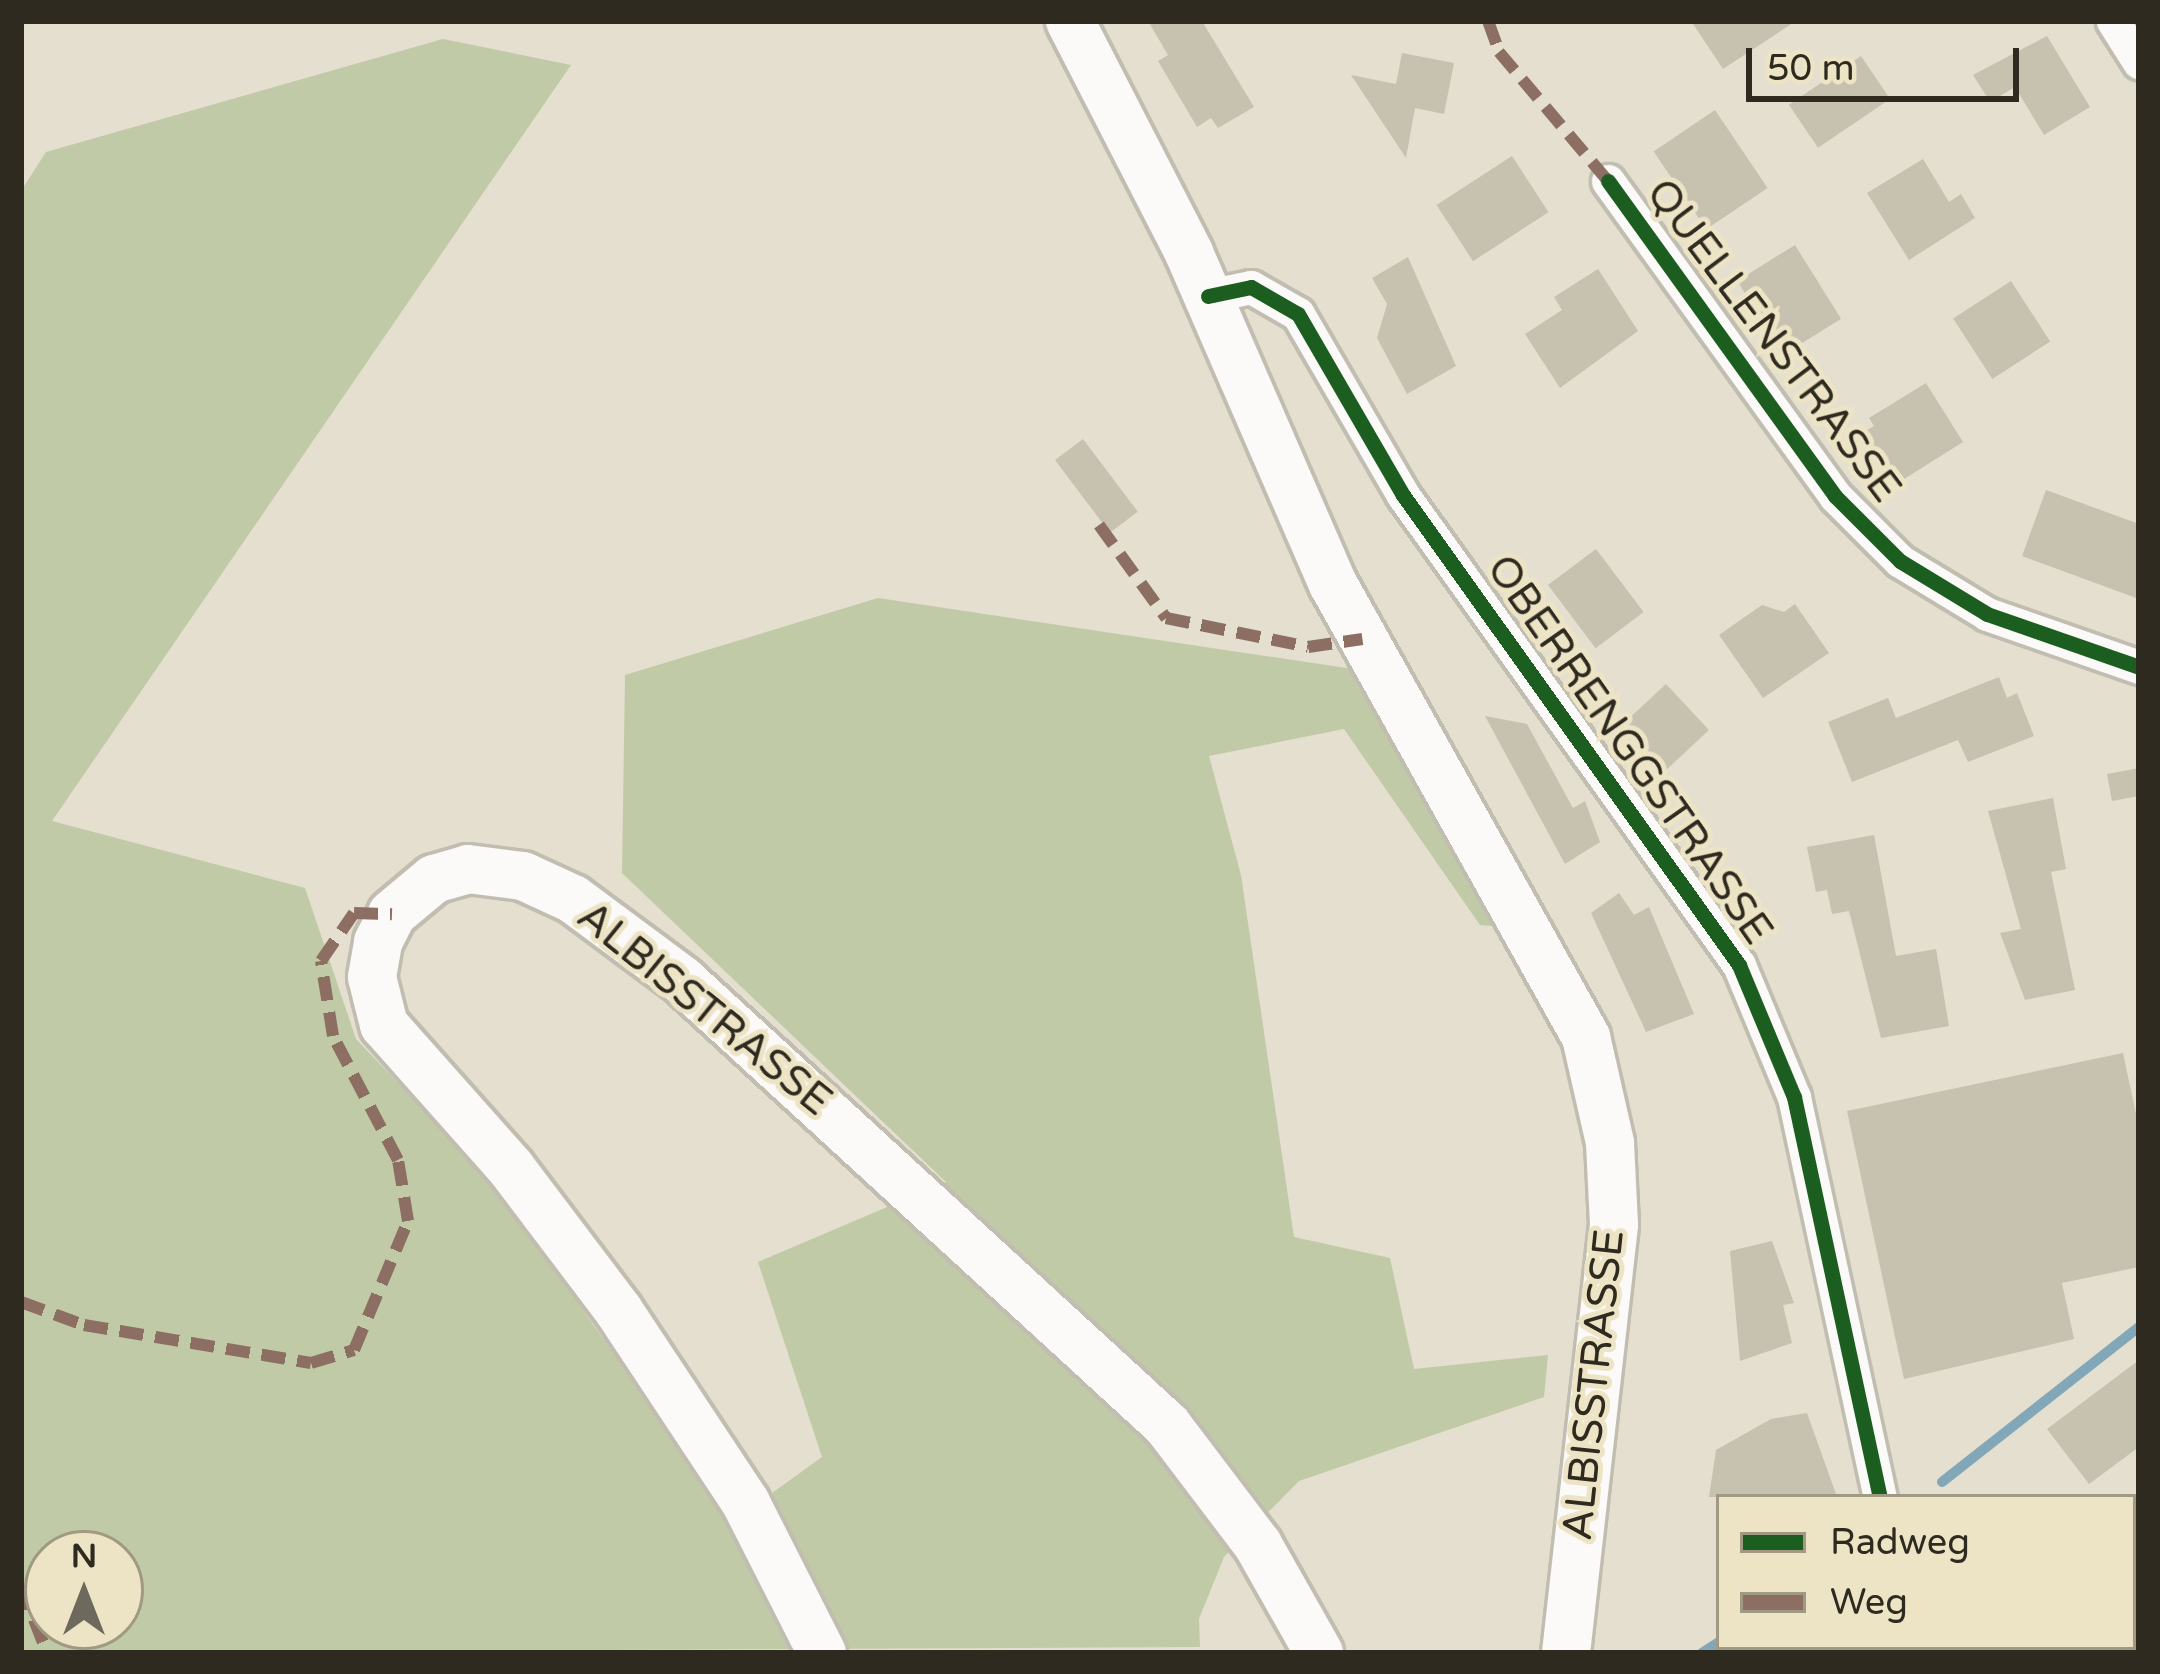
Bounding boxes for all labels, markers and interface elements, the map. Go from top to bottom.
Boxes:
scale bar [1752,24,2025,98]
text: 50 m [1767,47,1855,90]
street label: QUELLENSTRASSE [1635,170,1911,512]
street label: OBERRENGGSTRASSE [1475,546,1783,954]
street label: ALBISSTRASSE [567,891,841,1127]
street label: ALBISSTRASSE [1553,1227,1635,1543]
legend [1716,1494,2136,1650]
text: Radweg [1830,1521,1970,1564]
north arrow [24,1530,144,1650]
text: N [71,1537,97,1576]
text: Weg [1830,1581,1908,1624]

